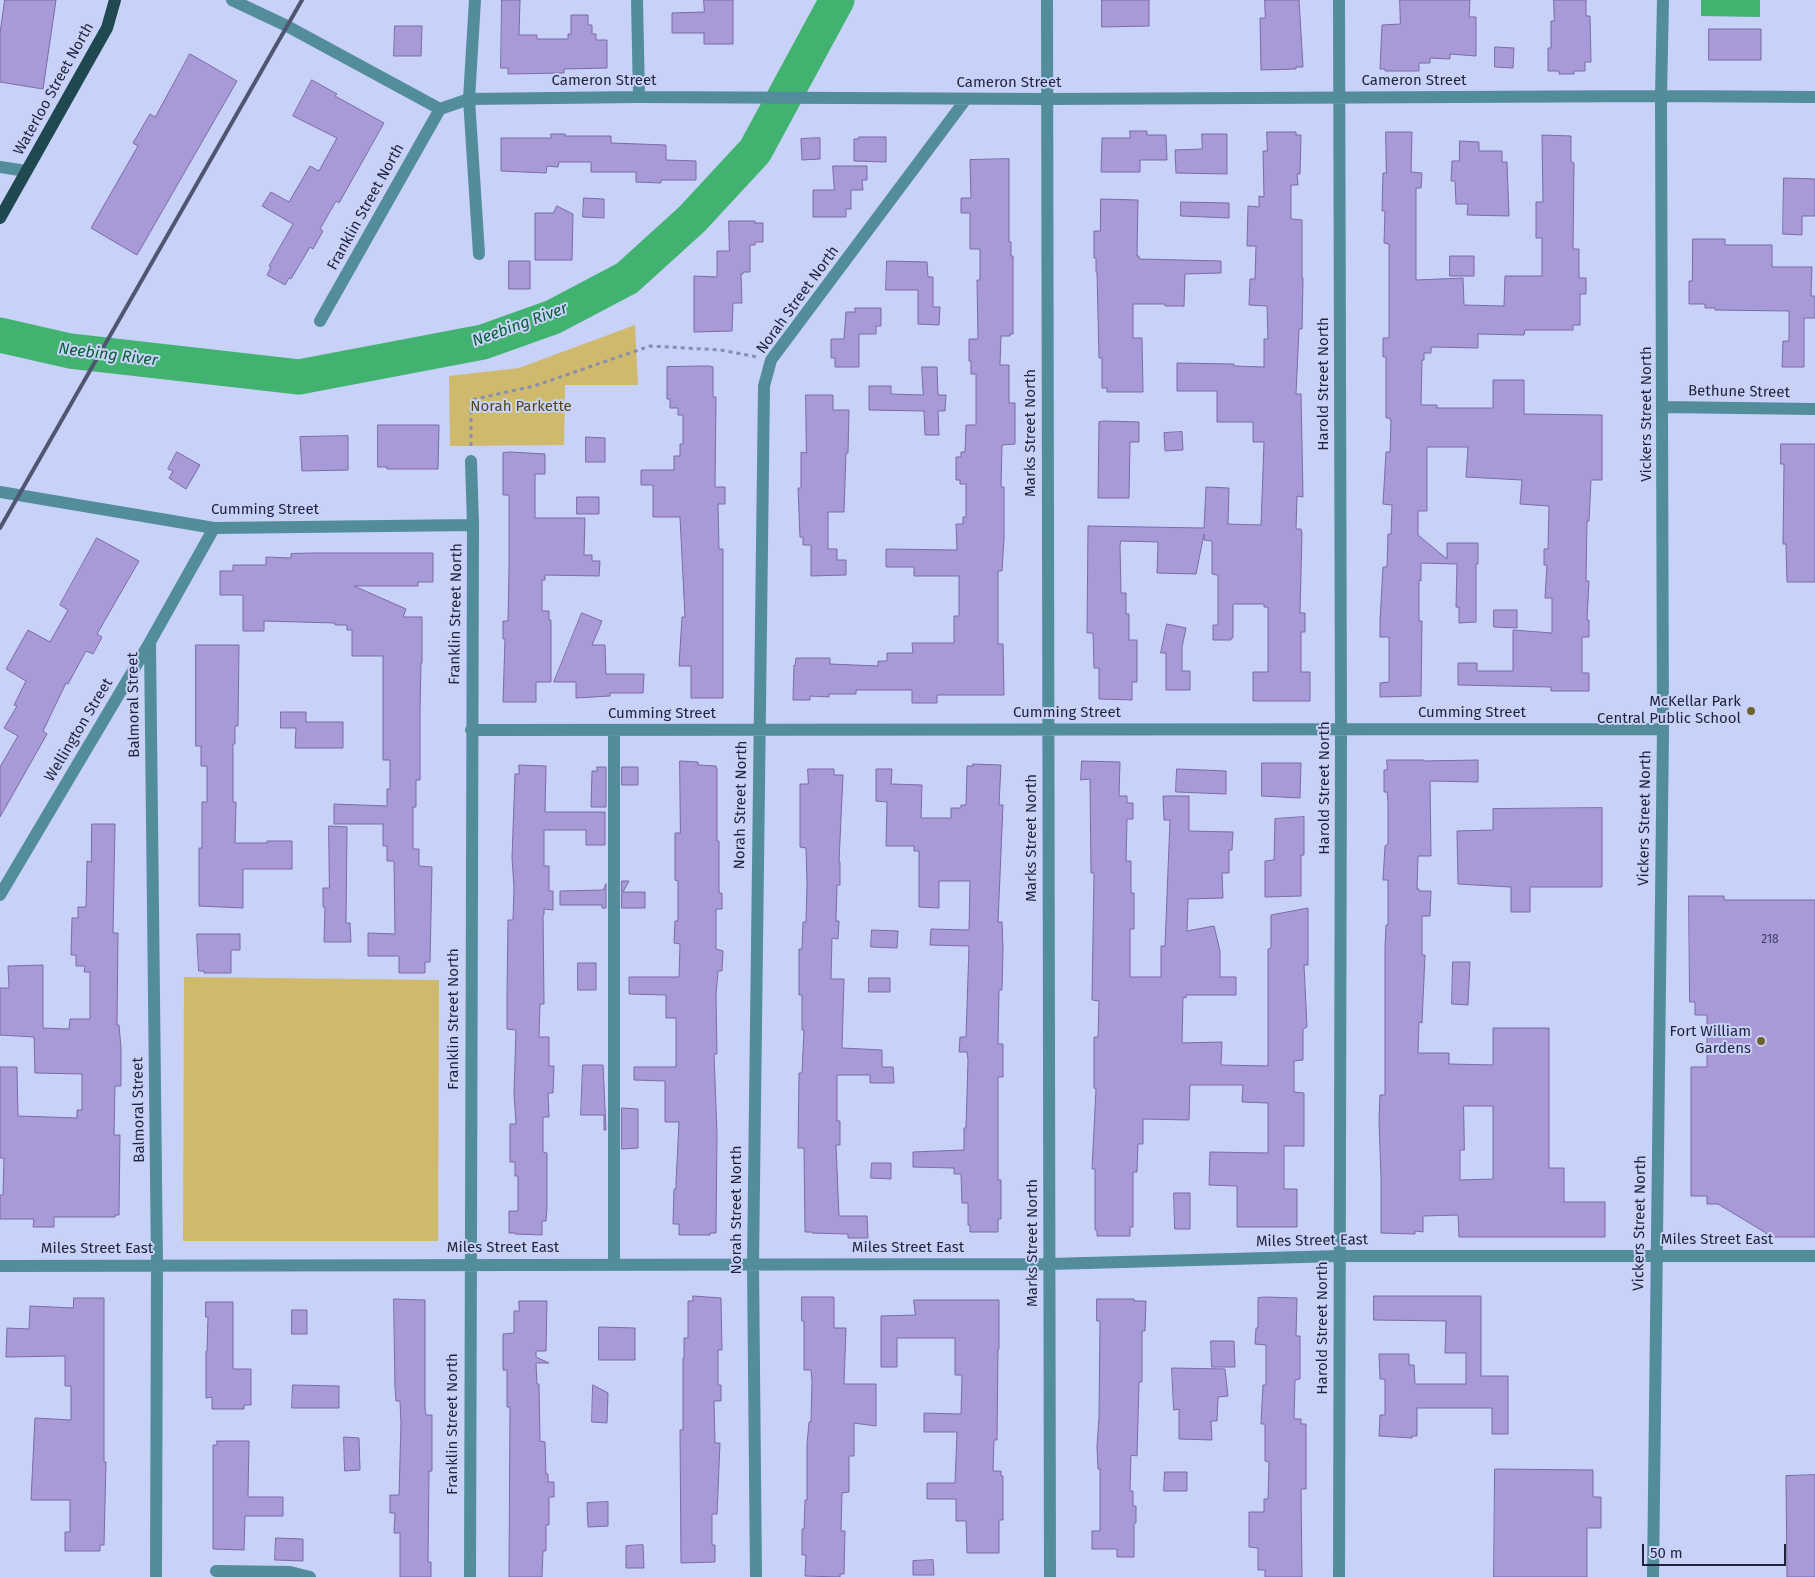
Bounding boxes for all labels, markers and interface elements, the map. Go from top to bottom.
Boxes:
street label: Waterloo Street North [10,20,98,158]
street label: Cameron Street [552,72,656,90]
street label: Cameron Street [1362,72,1466,90]
street label: Cameron Street [957,74,1061,92]
street label: Franklin Street North [324,141,408,273]
street label: Norah Street North [753,243,843,357]
water label: Neebing River [470,299,570,351]
street label: Harold Street North [1315,317,1333,451]
water label: Neebing River [57,339,159,371]
street label: Vickers Street North [1638,346,1656,482]
street label: Marks Street North [1022,369,1040,497]
street label: Bethune Street [1688,382,1790,402]
park label: Norah Parkette [470,398,572,416]
street label: Cumming Street [211,501,319,519]
street label: Franklin Street North [446,543,466,685]
street label: Balmoral Street [124,652,144,758]
street label: Wellington Street [41,675,117,785]
place label: McKellar Park Central Public School [1597,693,1741,728]
street label: Cumming Street [1013,704,1121,722]
street label: Cumming Street [1418,704,1526,722]
street label: Cumming Street [608,705,716,723]
marker: McKellar Park Central Public School [1745,705,1757,717]
street label: Harold Street North [1316,721,1334,855]
street label: Norah Street North [731,740,751,870]
street label: Vickers Street North [1635,750,1655,886]
street label: Marks Street North [1023,774,1041,902]
house number: 218 [1761,933,1779,947]
street label: Franklin Street North [445,948,463,1090]
place label: Fort William Gardens [1670,1023,1751,1058]
marker: Fort William Gardens [1755,1035,1767,1047]
street label: Balmoral Street [129,1057,149,1163]
street label: Norah Street North [728,1146,746,1274]
street label: Vickers Street North [1630,1155,1650,1291]
street label: Marks Street North [1024,1179,1042,1307]
street label: Miles Street East [1256,1231,1368,1251]
street label: Miles Street East [1661,1231,1773,1249]
street label: Miles Street East [447,1239,559,1257]
street label: Miles Street East [852,1239,964,1257]
street label: Miles Street East [41,1240,153,1258]
street label: Harold Street North [1314,1261,1332,1395]
street label: Franklin Street North [444,1353,462,1495]
scale bar [1645,1534,1789,1566]
text: 50 m [1650,1544,1683,1562]

